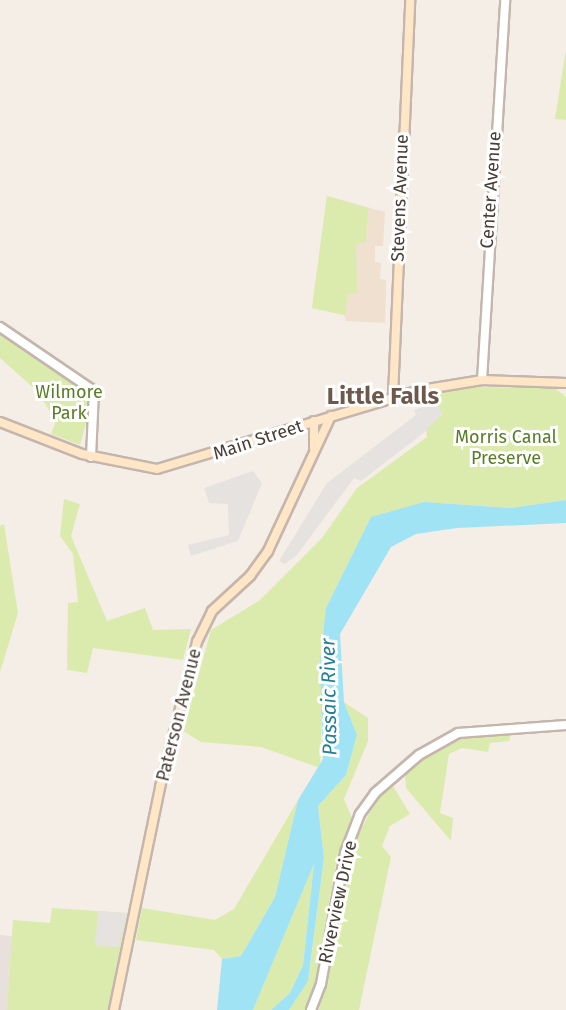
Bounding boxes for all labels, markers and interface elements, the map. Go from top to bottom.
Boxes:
street label: Center Avenue [476,131,506,249]
street label: Stevens Avenue [387,134,413,262]
park label: Wilmore Park [35,382,103,424]
district label: Little Falls [327,383,439,411]
street label: Main Street [210,415,306,465]
park label: Morris Canal Preserve [455,427,557,470]
water label: Passaic River [316,638,342,756]
street label: Paterson Avenue [152,646,206,784]
street label: Riverview Drive [314,839,362,965]

